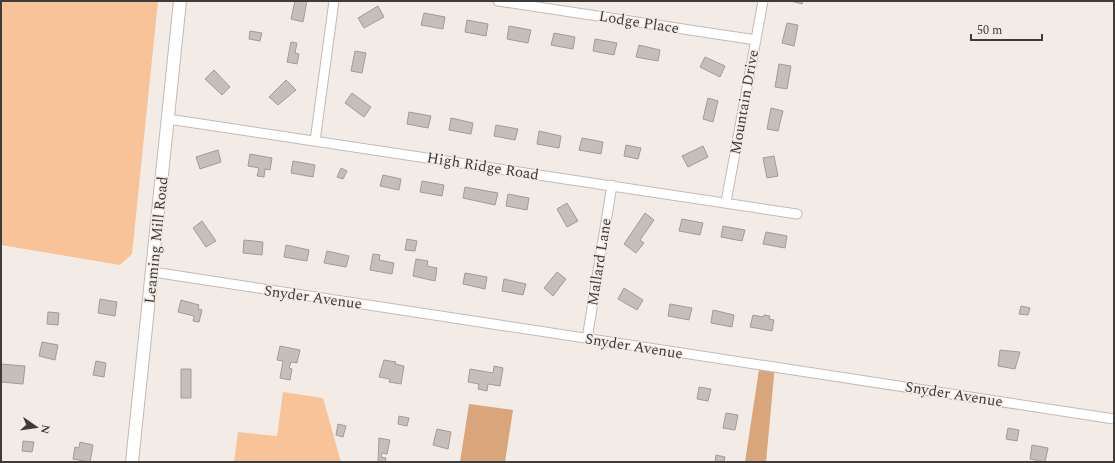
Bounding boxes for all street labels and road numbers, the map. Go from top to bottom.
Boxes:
street label: Lodge Place [597,5,681,40]
street label: Mountain Drive [724,48,765,156]
street label: High Ridge Road [425,146,541,187]
street label: Leaming Mill Road [138,175,175,305]
street label: Mallard Lane [581,216,618,308]
street label: Snyder Avenue [262,279,363,316]
street label: Snyder Avenue [583,327,684,366]
street label: Snyder Avenue [903,375,1004,414]

